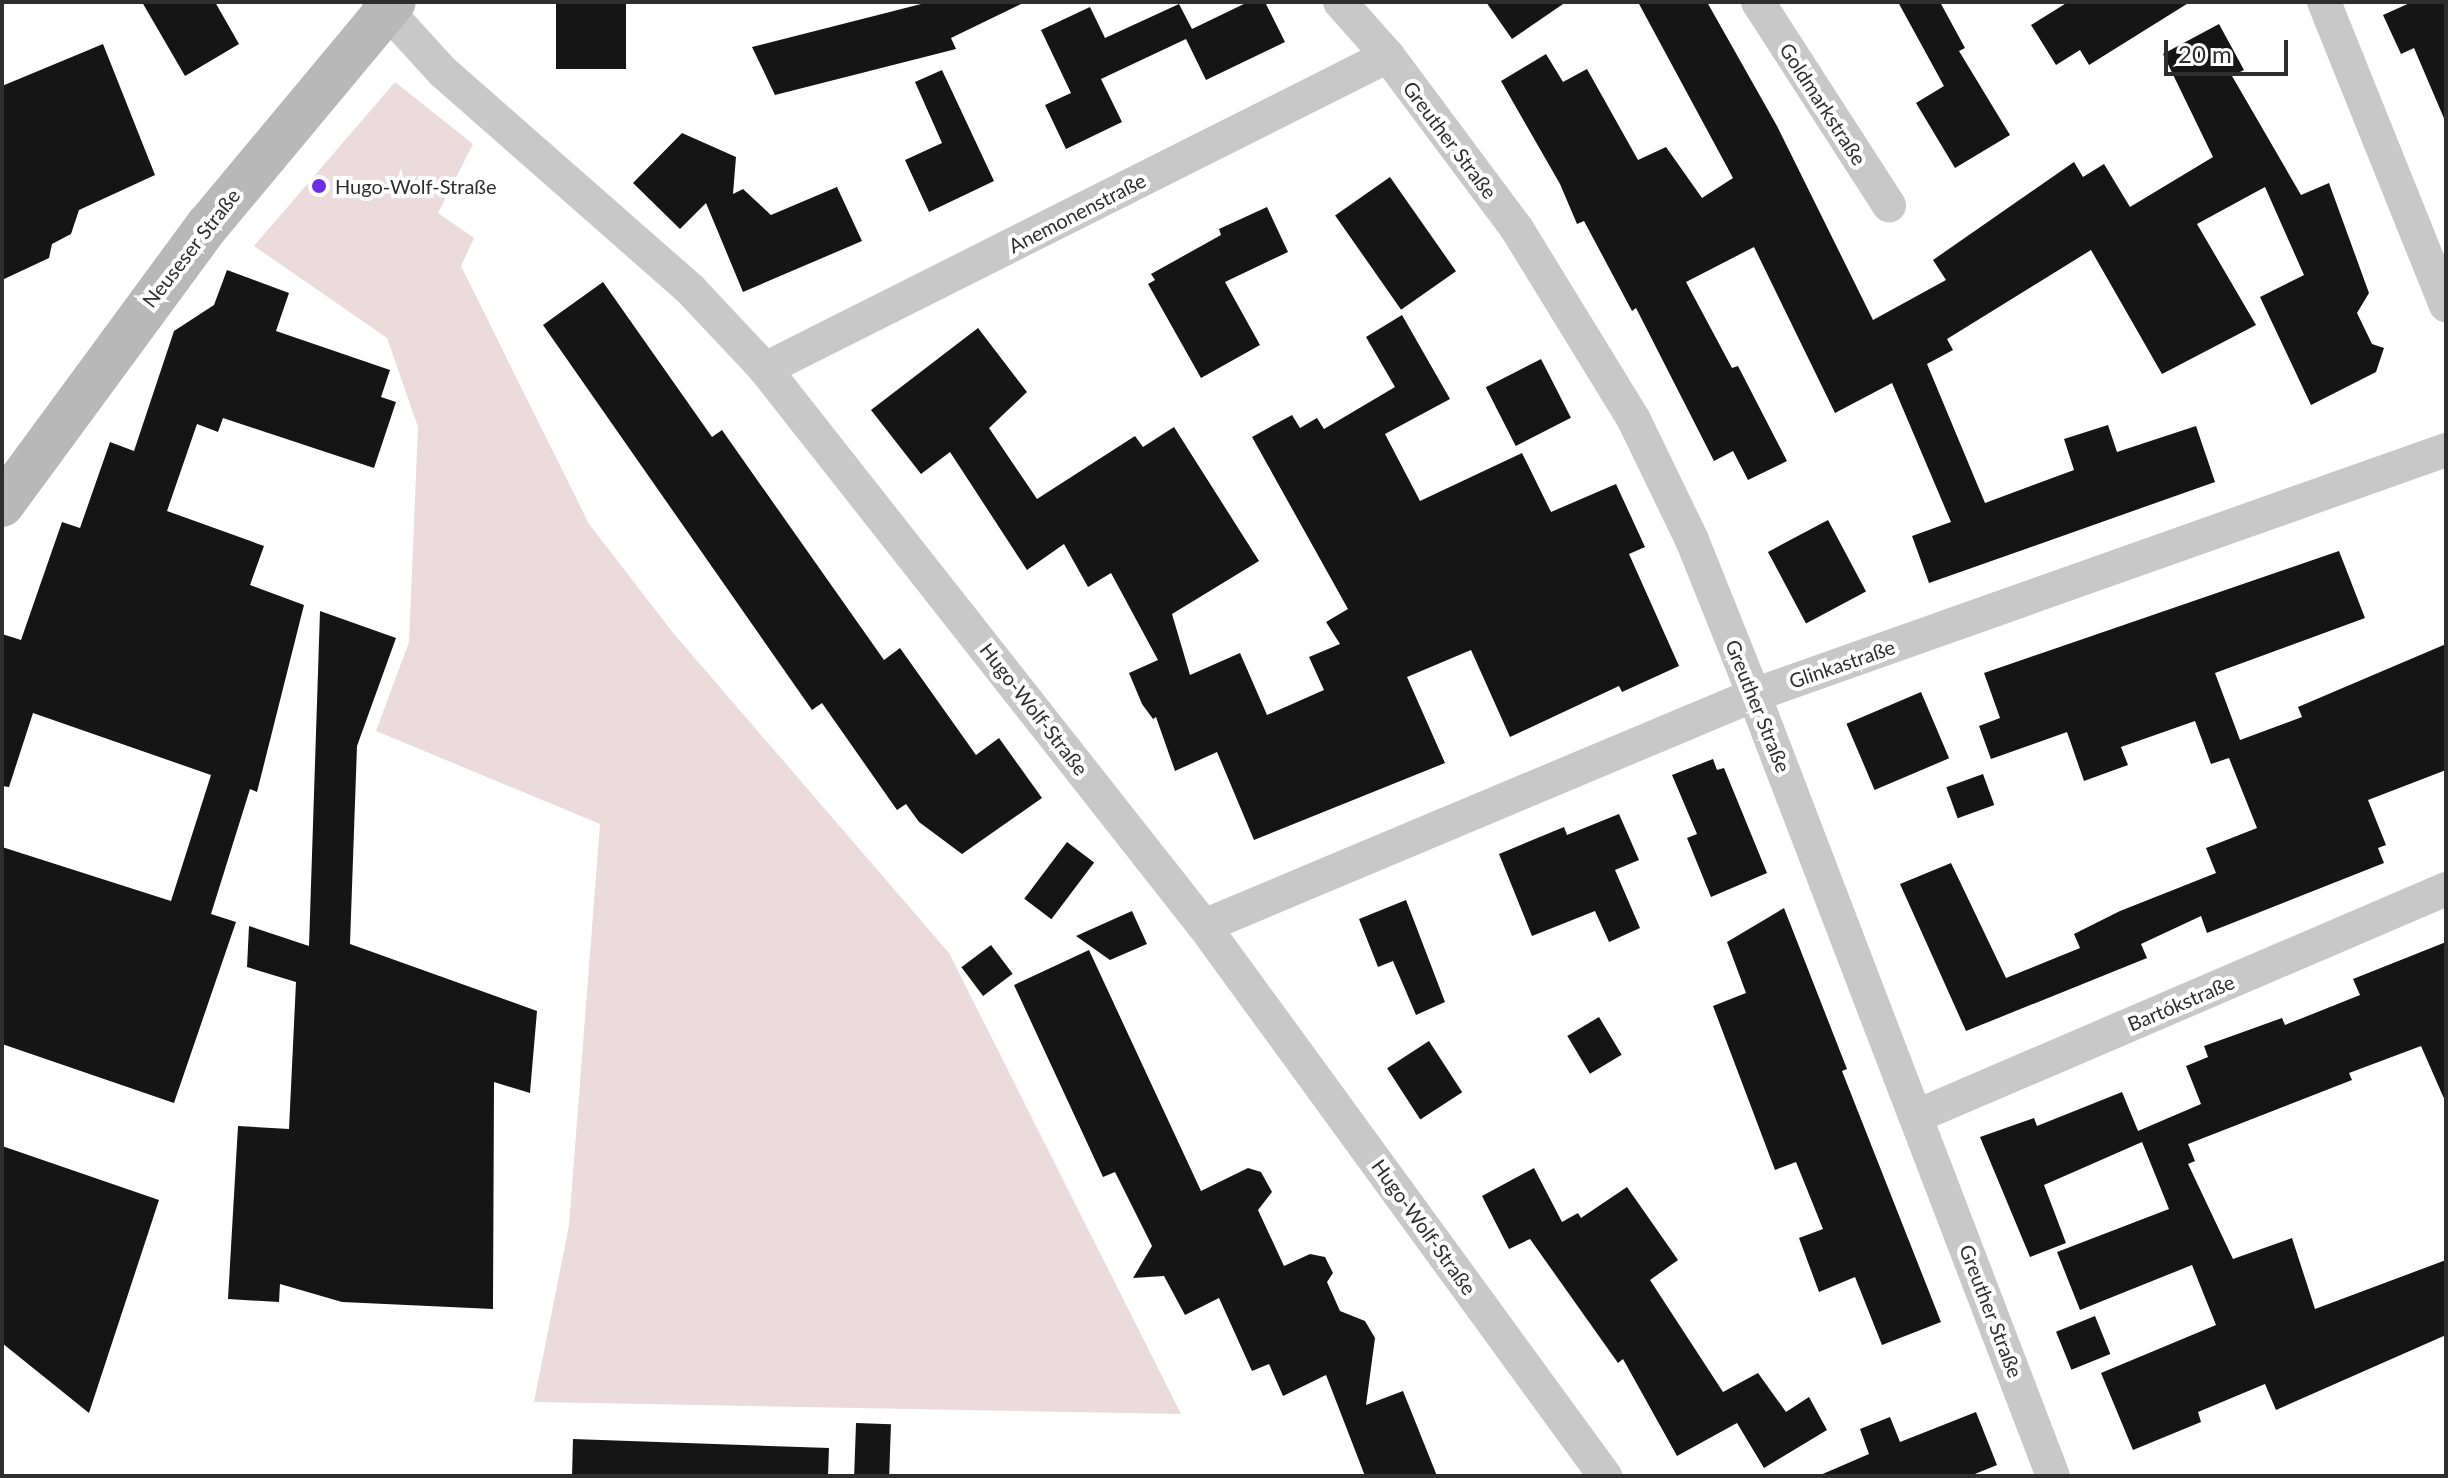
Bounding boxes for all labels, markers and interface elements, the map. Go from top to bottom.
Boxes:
scale bar [2168,24,2292,74]
street label: Goldmarkstraße [1775,38,1871,170]
text: 20 m [2178,39,2232,68]
street label: Greuther Straße [1398,76,1502,204]
street label: Anemonenstraße [1004,168,1150,258]
place label: Hugo-Wolf-Straße [335,174,496,198]
marker: Hugo-Wolf-Straße [310,177,328,195]
street label: Neuseser Straße [137,184,245,312]
street label: Glinkastraße [1786,635,1898,693]
street label: Greuther Straße [1720,636,1796,776]
street label: Hugo-Wolf-Straße [975,638,1093,780]
street label: Bartókstraße [2124,970,2238,1036]
street label: Hugo-Wolf-Straße [1367,1155,1481,1299]
street label: Greuther Straße [1955,1241,2027,1381]

